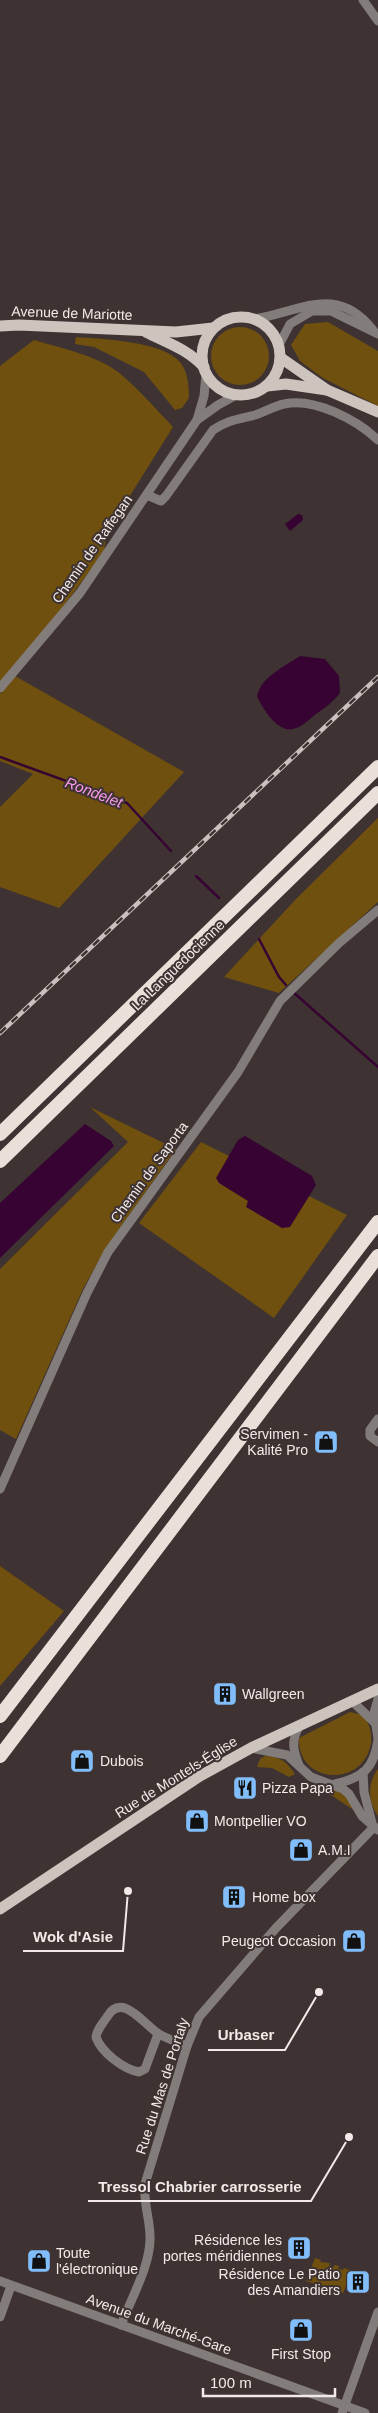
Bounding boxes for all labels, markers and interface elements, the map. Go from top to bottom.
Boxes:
street label: Avenue de Mariotte [11,303,133,323]
street label: Chemin de Raffegan [49,492,135,606]
water label: Rondelet [63,773,126,811]
street label: La Languedocienne [128,916,228,1013]
street label: Chemin de Saporta [107,1118,191,1226]
place label: Servimen - Kalité Pro [240,1426,308,1458]
shop icon: Servimen - Kalité Pro [313,1429,339,1455]
building icon: Wallgreen [212,1681,238,1707]
place label: Wallgreen [242,1686,305,1702]
street label: Rue de Montels-Église [112,1733,240,1821]
shop icon: Dubois [69,1748,95,1774]
place label: Dubois [100,1753,144,1769]
restaurant icon: Pizza Papa [232,1775,258,1801]
place label: Pizza Papa [262,1780,333,1796]
shop icon: Montpellier VO [184,1808,210,1834]
place label: Montpellier VO [214,1813,307,1829]
shop icon: A.M.I [288,1837,314,1863]
place label: A.M.I [318,1842,351,1858]
building icon: Home box [221,1884,247,1910]
place label: Home box [252,1889,316,1905]
callout: Wok d'Asie [23,1921,123,1951]
text: Wok d'Asie [33,1928,113,1945]
shop icon: Peugeot Occasion [341,1928,367,1954]
place label: Peugeot Occasion [222,1933,336,1949]
street label: Rue du Mas de Portaly [132,2016,192,2156]
callout: Urbaser [208,2020,285,2050]
text: Urbaser [218,2026,275,2043]
callout: Tressol Chabrier carrosserie [88,2171,311,2201]
text: Tressol Chabrier carrosserie [98,2178,302,2195]
place label: Résidence les portes méridiennes [163,2232,282,2264]
building icon: Résidence les portes méridiennes [286,2235,312,2261]
place label: Toute l'électronique [56,2245,138,2277]
shop icon: Toute l'électronique [26,2248,52,2274]
place label: Résidence Le Patio des Amandiers [219,2266,340,2298]
building icon: Résidence Le Patio des Amandiers [345,2269,371,2295]
street label: Avenue du Marché-Gare [84,2290,234,2358]
shop icon: First Stop [288,2317,314,2343]
place label: First Stop [271,2346,331,2362]
scale bar [203,2366,336,2398]
text: 100 m [210,2374,252,2391]

